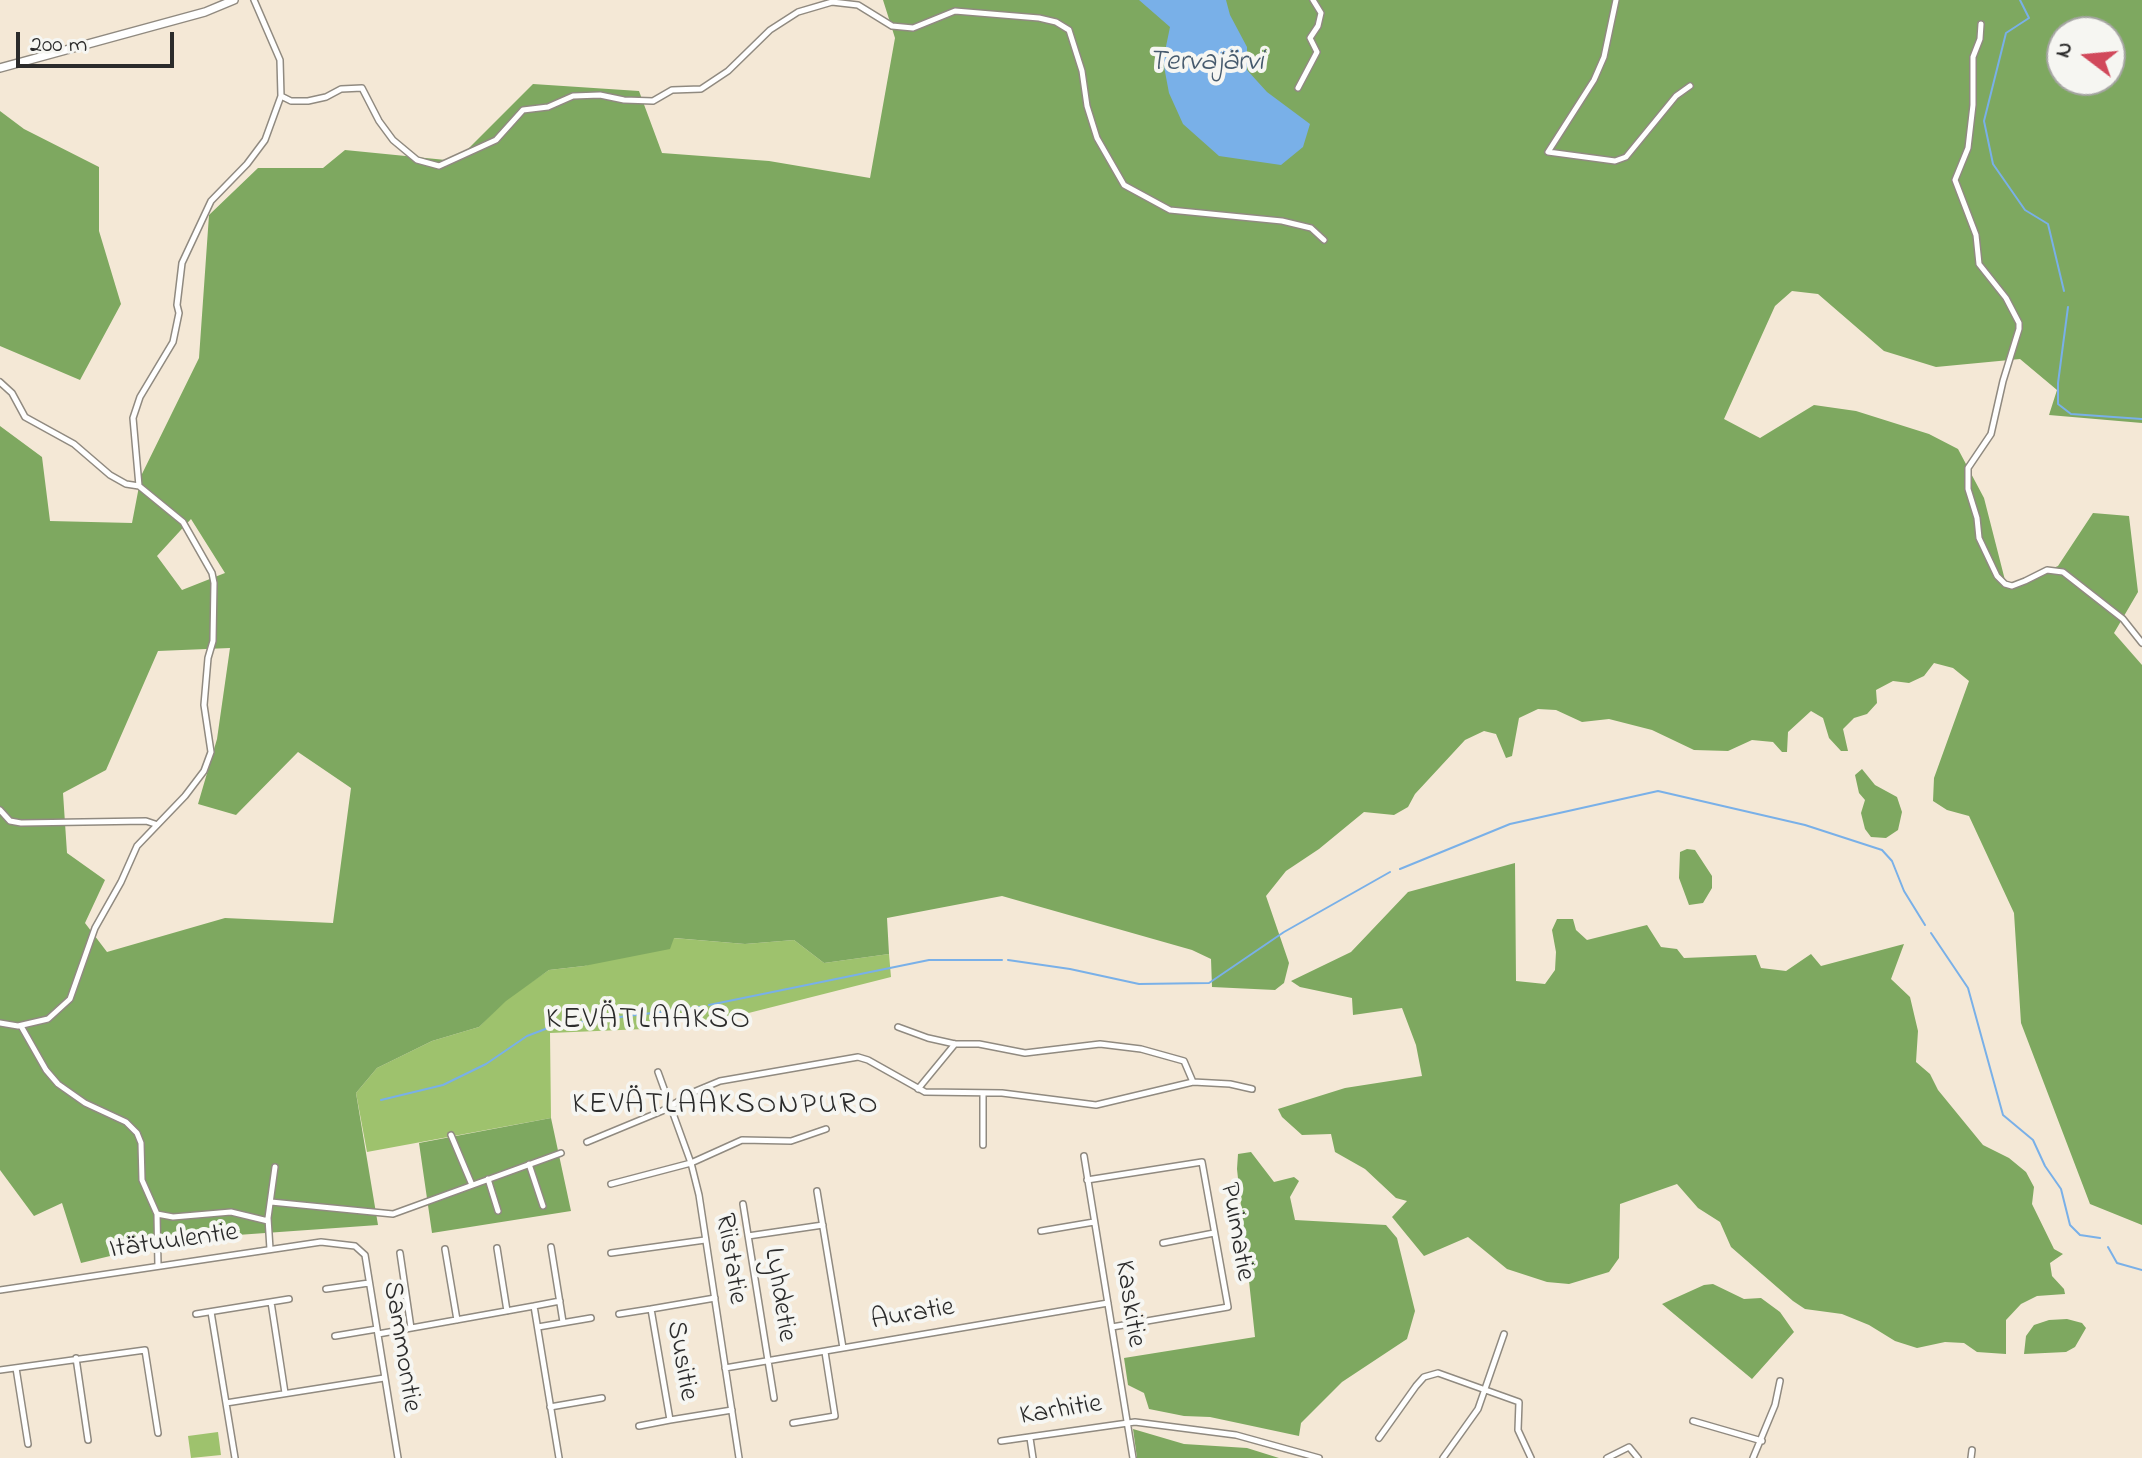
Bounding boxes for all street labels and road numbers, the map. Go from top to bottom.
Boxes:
street label: Puimatie [1210,1180,1260,1284]
street label: Riistatie [705,1211,753,1307]
street label: Itätuulentie [108,1217,240,1269]
street label: Lyhdetie [754,1246,802,1344]
street label: Kaskitie [1105,1258,1151,1350]
street label: Sammontie [373,1279,427,1415]
street label: Auratie [869,1292,957,1340]
street label: Susitie [656,1319,704,1403]
street label: Karhitie [1018,1389,1104,1435]

